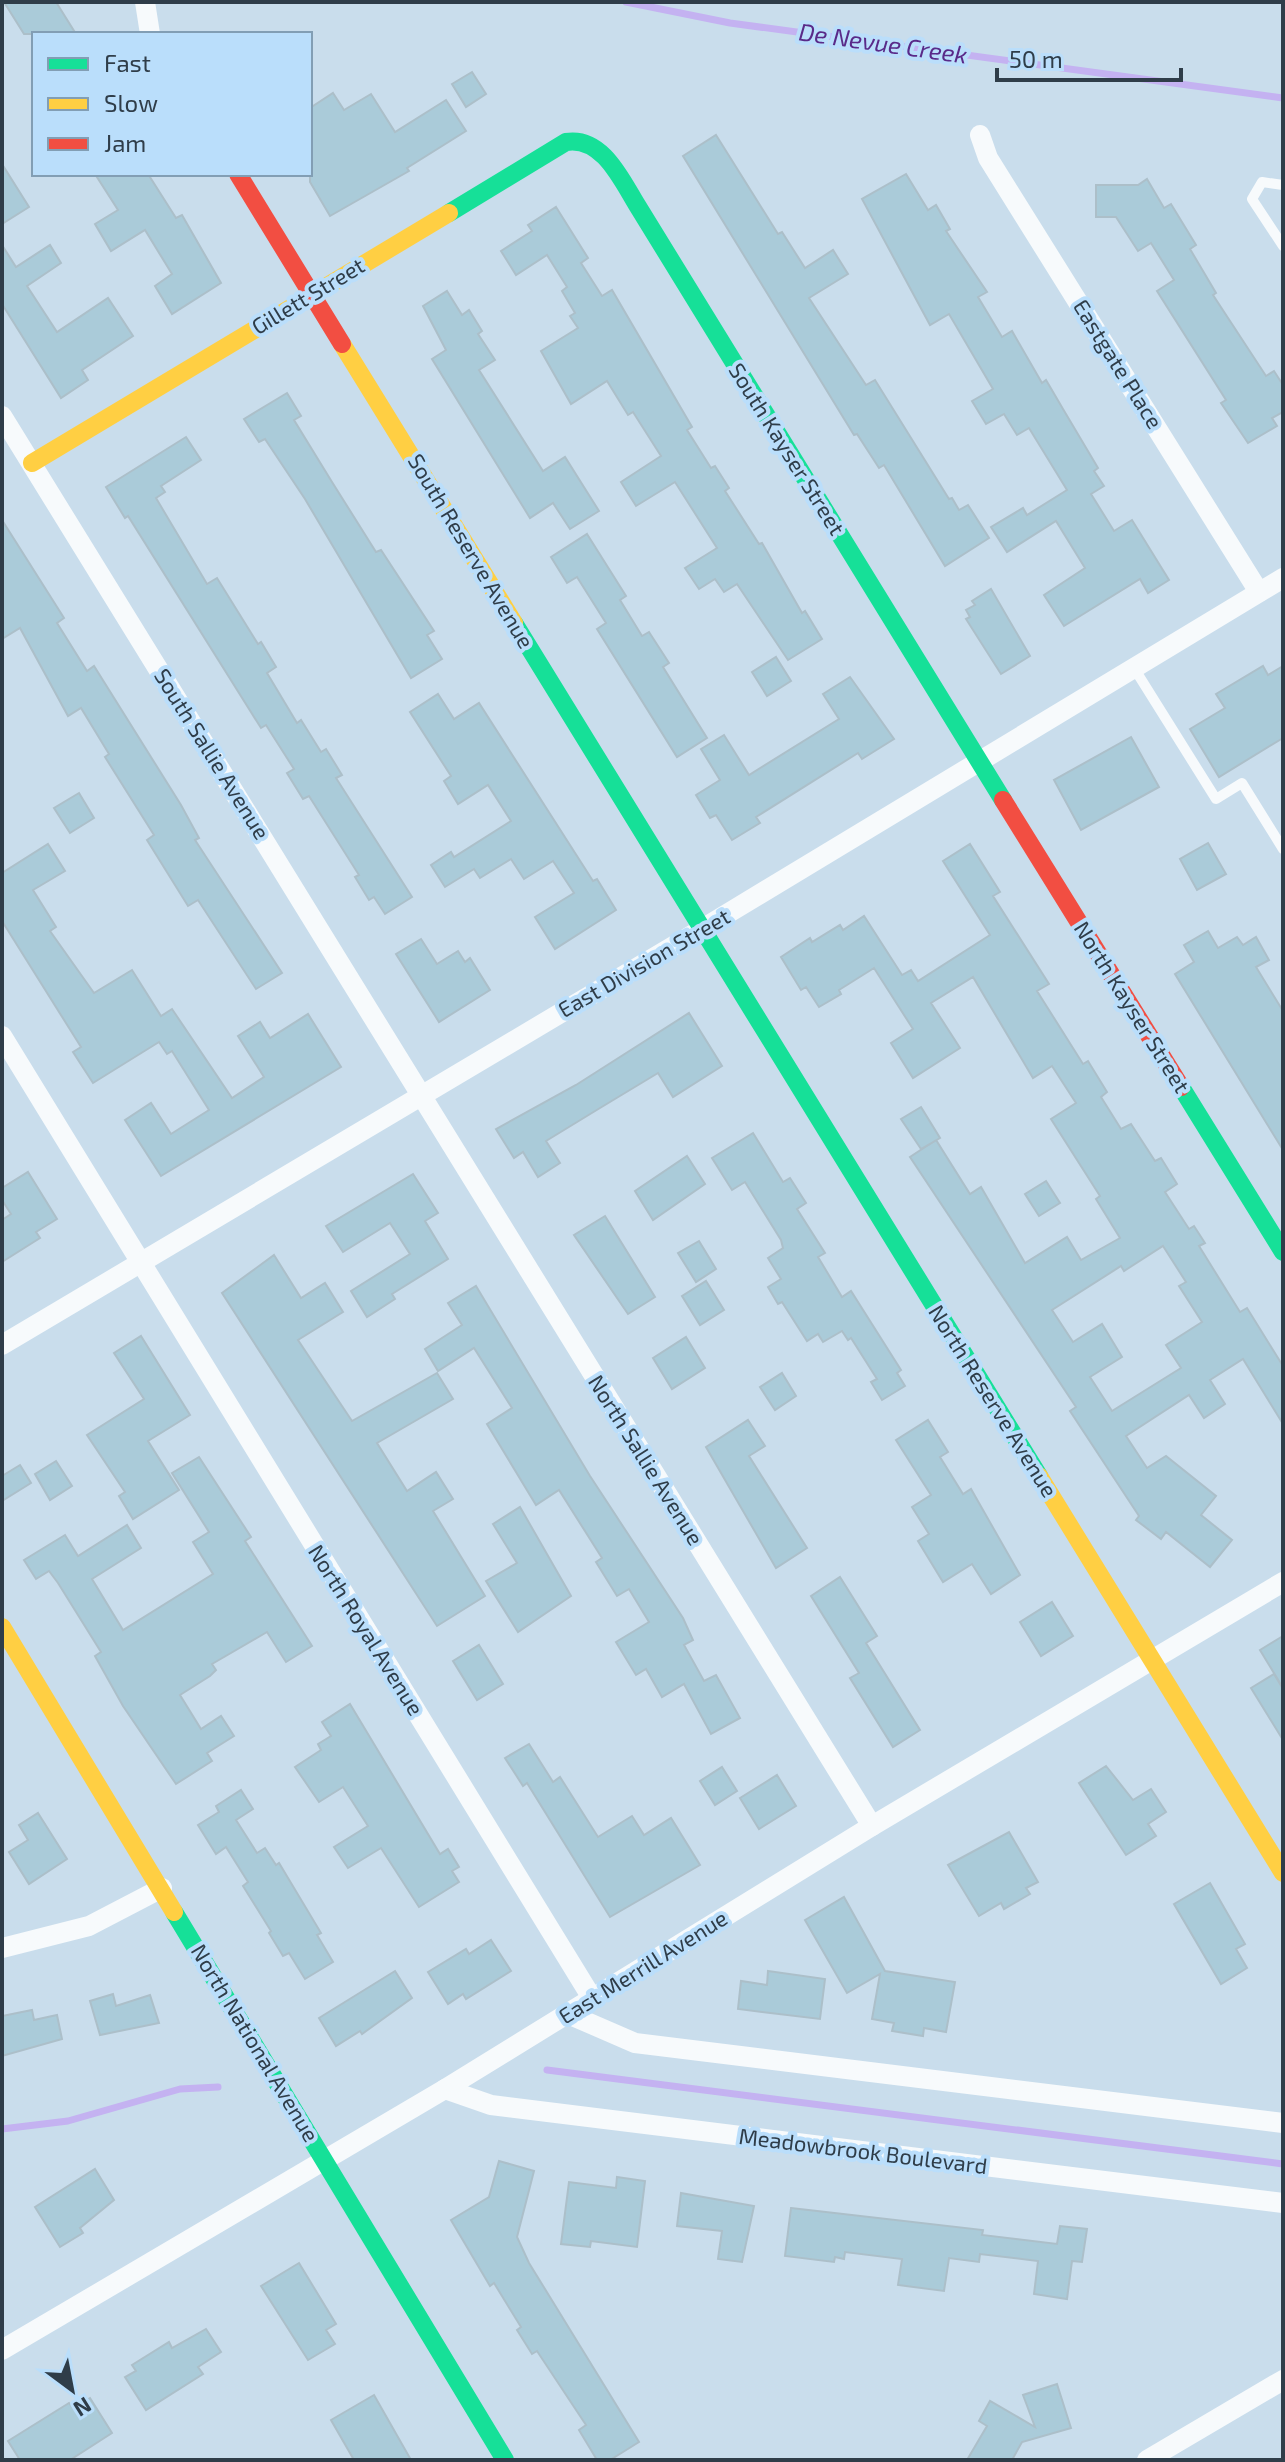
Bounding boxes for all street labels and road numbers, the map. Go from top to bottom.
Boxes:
street label: Gillett Street [246,251,369,339]
street label: Eastgate Place [1069,294,1169,433]
street label: South Kayser Street [724,358,851,539]
street label: South Reserve Avenue [404,449,540,652]
street label: South Sallie Avenue [150,663,276,844]
street label: East Division Street [553,902,734,1022]
street label: North Kayser Street [1070,916,1196,1097]
street label: North Reserve Avenue [924,1300,1064,1501]
street label: North Sallie Avenue [584,1370,710,1549]
street label: North Royal Avenue [304,1539,430,1720]
street label: East Merrill Avenue [553,1904,731,2029]
street label: North National Avenue [187,1939,325,2146]
street label: Meadowbrook Boulevard [737,2122,989,2178]

